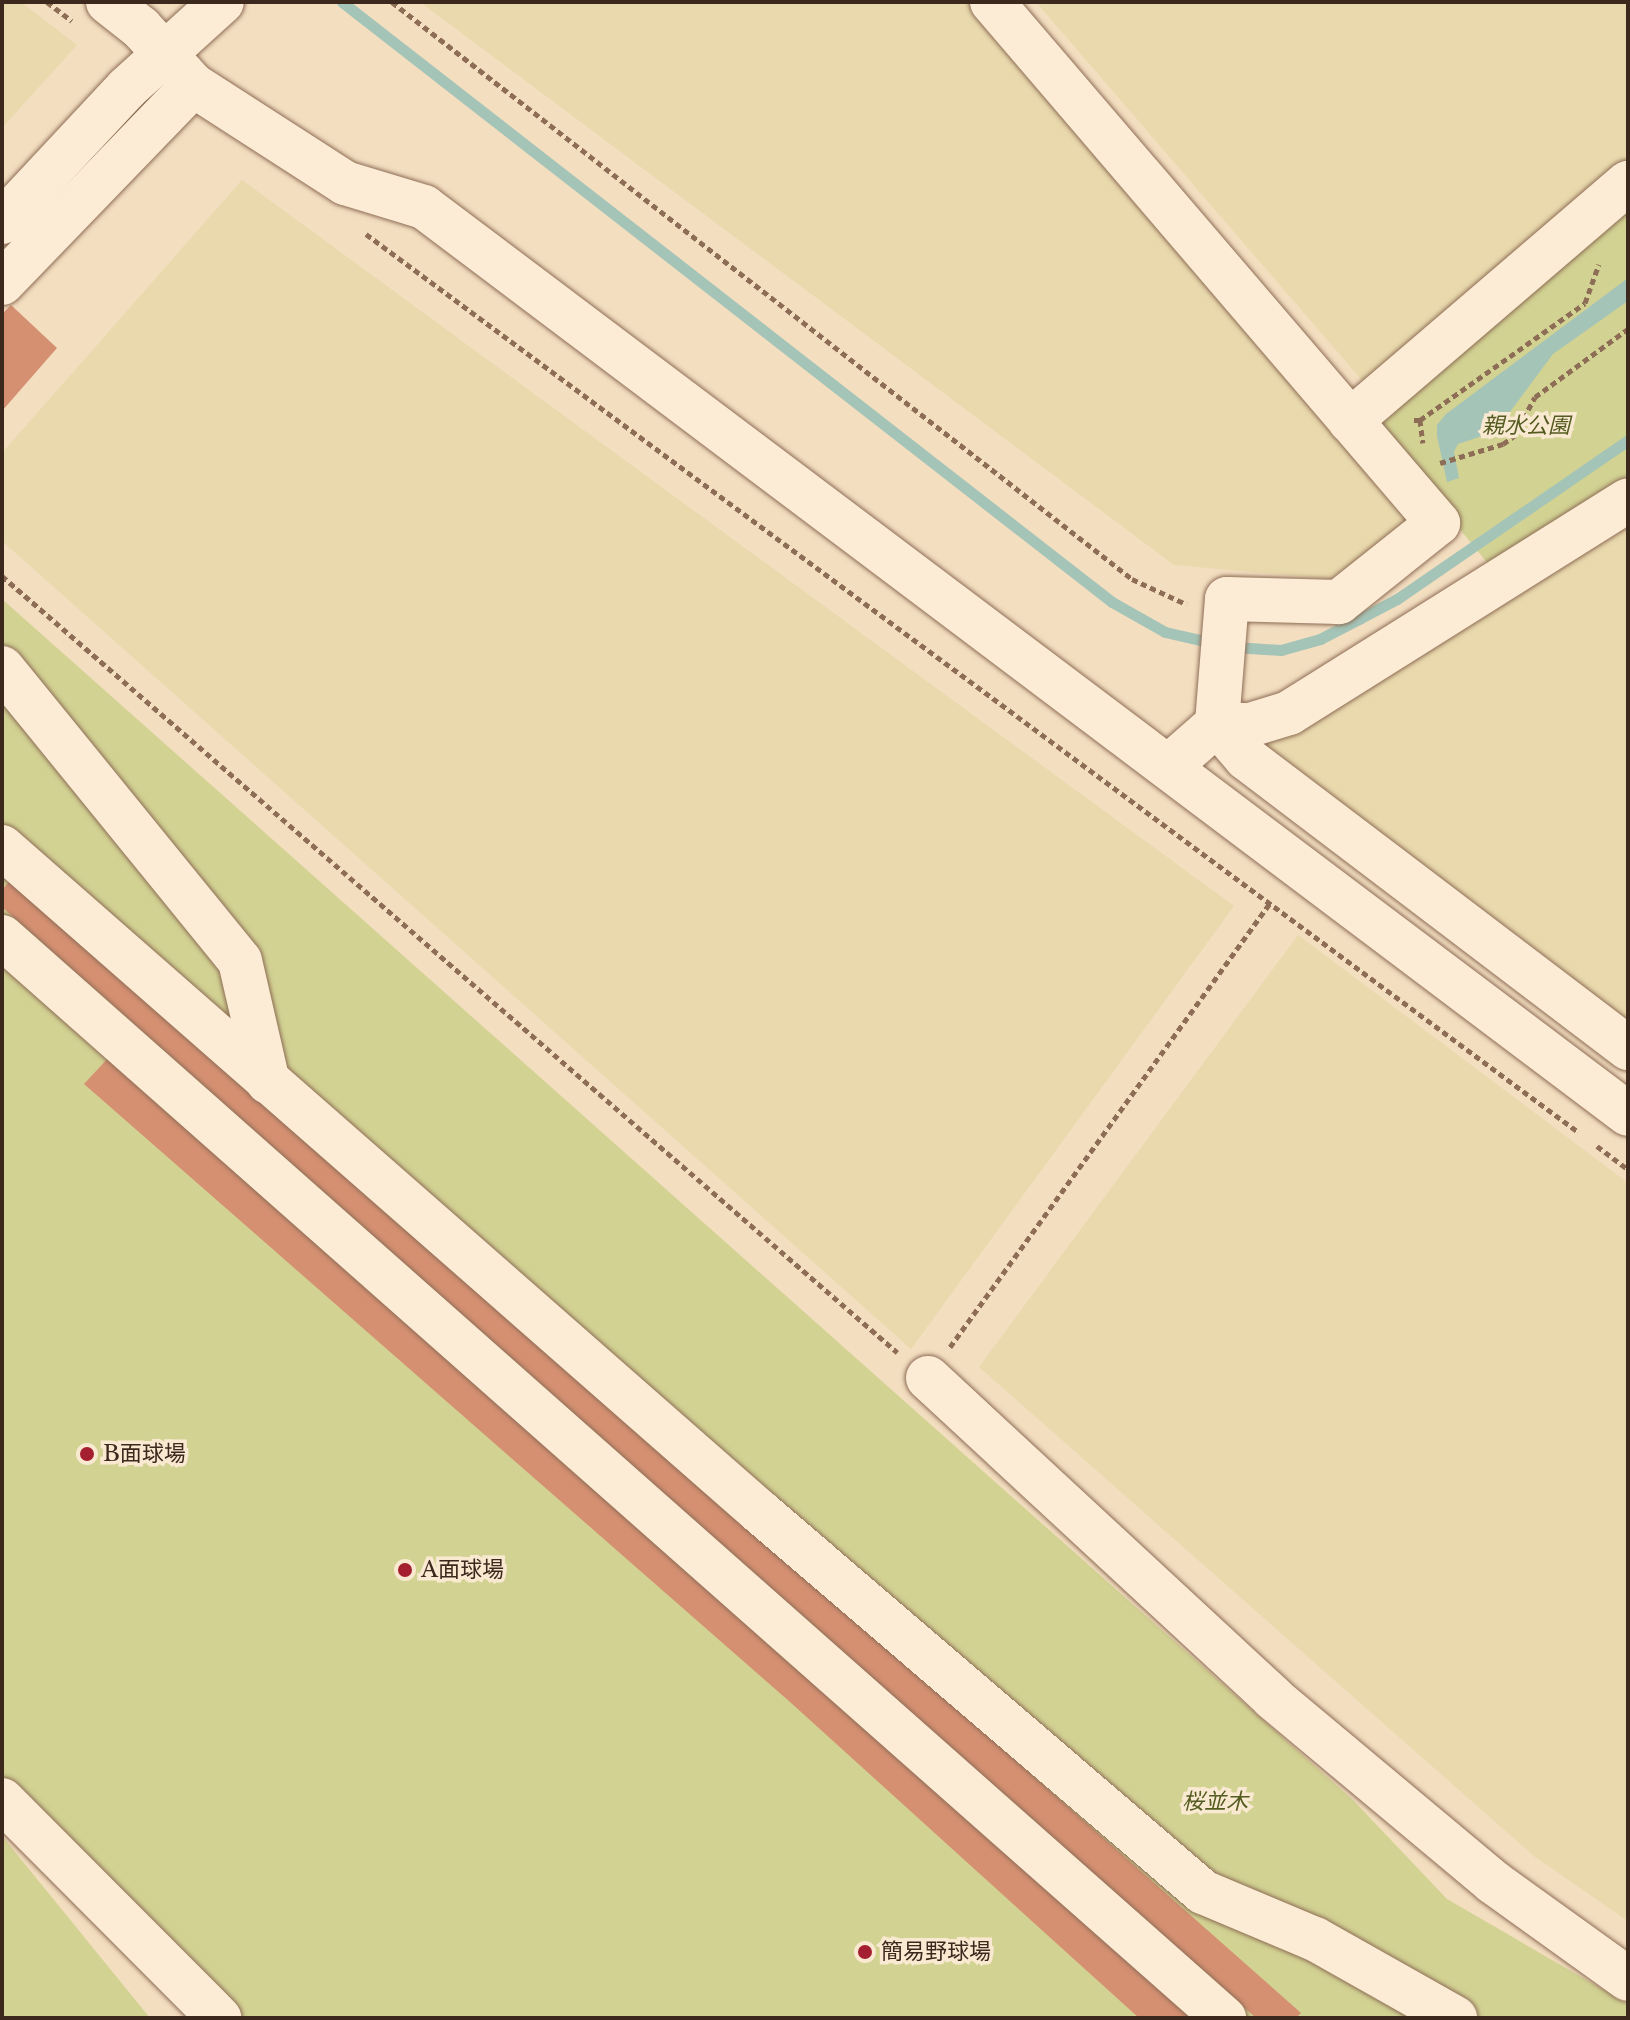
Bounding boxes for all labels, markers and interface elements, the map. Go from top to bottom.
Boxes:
park label: 親水公園 [1482,413,1570,439]
place label: B面球場 [103,1441,186,1467]
marker: B面球場 [78,1445,96,1463]
place label: A面球場 [421,1557,504,1583]
marker: A面球場 [396,1561,414,1579]
park label: 桜並木 [1182,1789,1248,1815]
place label: 簡易野球場 [881,1939,991,1965]
marker: 簡易野球場 [856,1943,874,1961]

